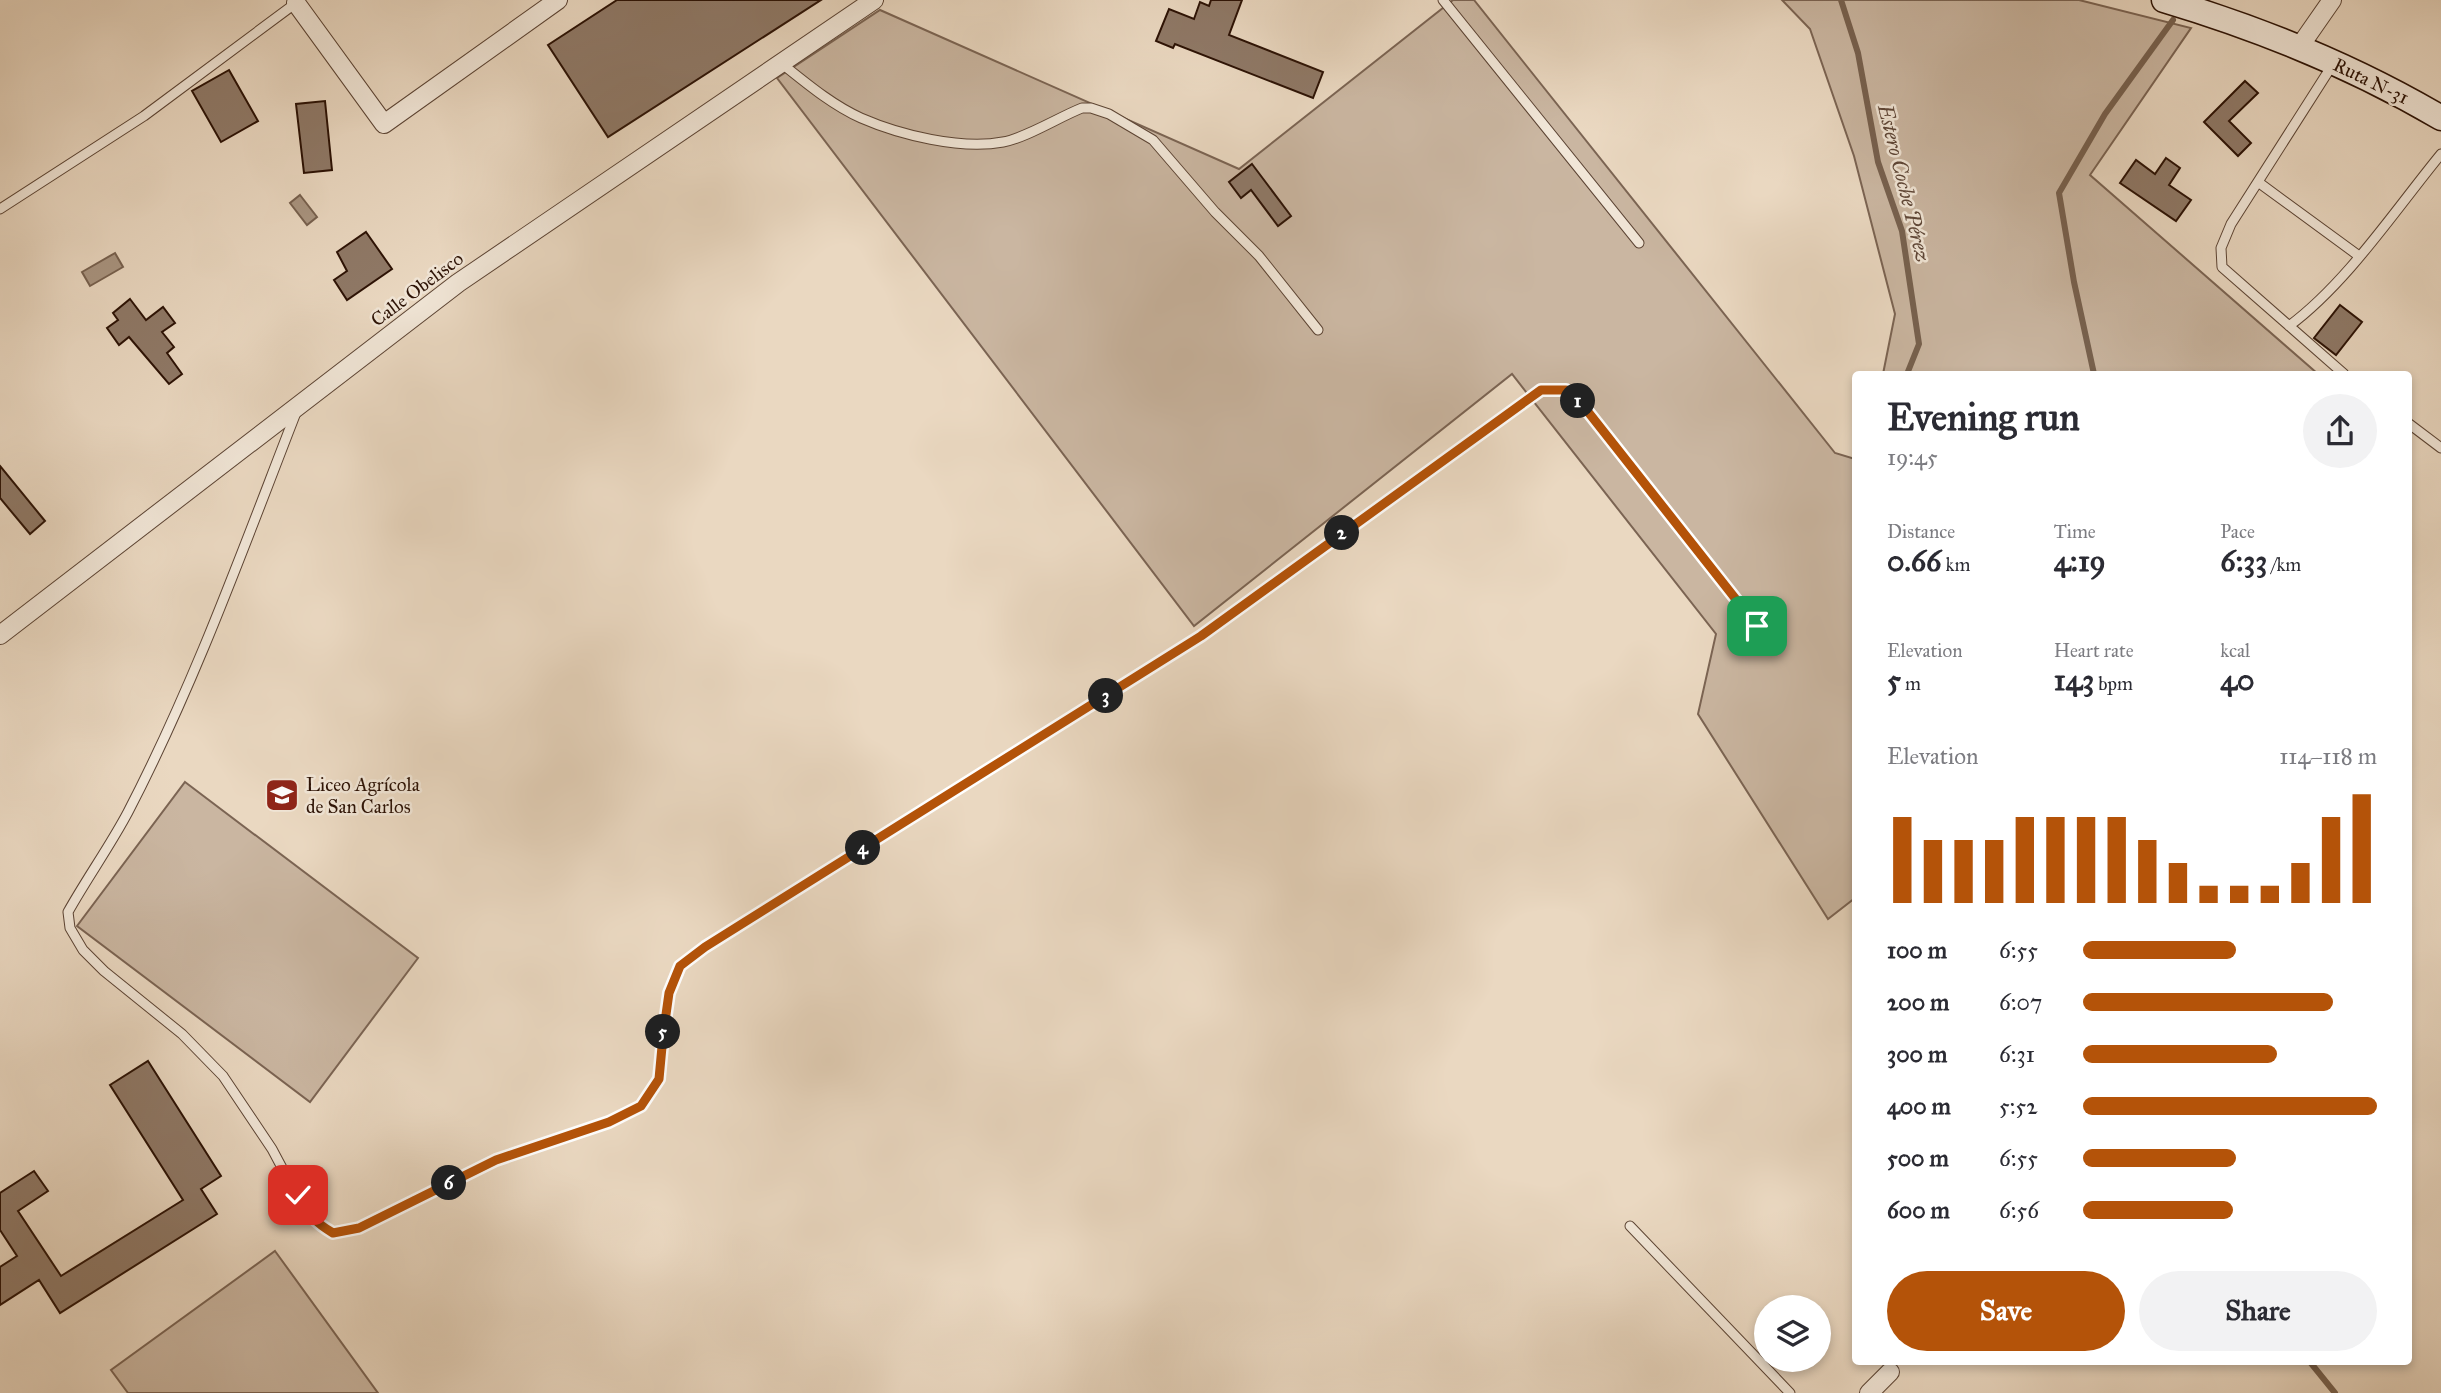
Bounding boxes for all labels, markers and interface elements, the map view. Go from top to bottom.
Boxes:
street label: Ruta N-31 [2329,53,2413,109]
water label: Estero Coche Pérez [1872,100,1936,265]
street label: Calle Obelisco [366,247,468,331]
pin: 1 [1560,384,1596,418]
text: 1 [1574,389,1581,412]
text: Evening run [1887,394,2080,440]
button: share [2303,394,2377,468]
text: 19:45 [1887,443,1938,471]
pin: 2 [1324,516,1360,550]
text: Distance [1887,520,1955,543]
text: Time [2054,520,2096,543]
text: Pace [2220,520,2255,543]
text: 2 [1337,521,1346,544]
text: 0.66 [1887,543,1941,579]
text: 4:19 [2054,543,2106,579]
text: 6:33 [2220,543,2267,579]
text: km [1941,553,1970,576]
text: /km [2267,553,2301,576]
pin [1727,596,1787,656]
icon: arrive [1738,607,1776,645]
text: Elevation [1887,639,1962,662]
text: Heart rate [2054,639,2134,662]
text: kcal [2220,639,2250,662]
text: 5 [1887,662,1901,698]
text: 143 [2054,662,2094,698]
text: 40 [2220,662,2255,698]
text: m [1901,672,1921,695]
text: bpm [2094,672,2133,695]
pin: 3 [1088,678,1124,714]
text: 3 [1102,684,1109,707]
text: Elevation [1887,742,1978,770]
text: 114–118 m [2279,742,2377,770]
place label: Liceo Agrícola de San Carlos [306,773,421,818]
school or university icon: Liceo Agrícola de San Carlos [263,776,301,814]
pin: 4 [846,830,880,866]
text: 4 [857,836,868,859]
text: 100 m [1887,936,1947,964]
text: 6:55 [1999,936,2038,964]
text: 200 m [1887,988,1949,1016]
text: 6:07 [1999,988,2042,1016]
pin: 5 [646,1014,680,1050]
text: 5 [658,1020,667,1043]
text: 300 m [1887,1040,1947,1068]
text: 6:31 [1999,1040,2035,1068]
text: 400 m [1887,1092,1951,1120]
text: 5:52 [1999,1092,2038,1120]
text: 500 m [1887,1144,1949,1172]
text: 6:55 [1999,1144,2038,1172]
pin [268,1165,328,1225]
pin: 6 [432,1166,466,1200]
text: 6 [444,1171,453,1194]
icon: check [279,1176,317,1214]
text: 600 m [1887,1196,1950,1224]
text: 6:56 [1999,1196,2039,1224]
button: Save [1887,1271,2125,1351]
button: Share [2139,1271,2377,1351]
map controls [1754,1295,1831,1372]
button: layers [1754,1295,1831,1372]

